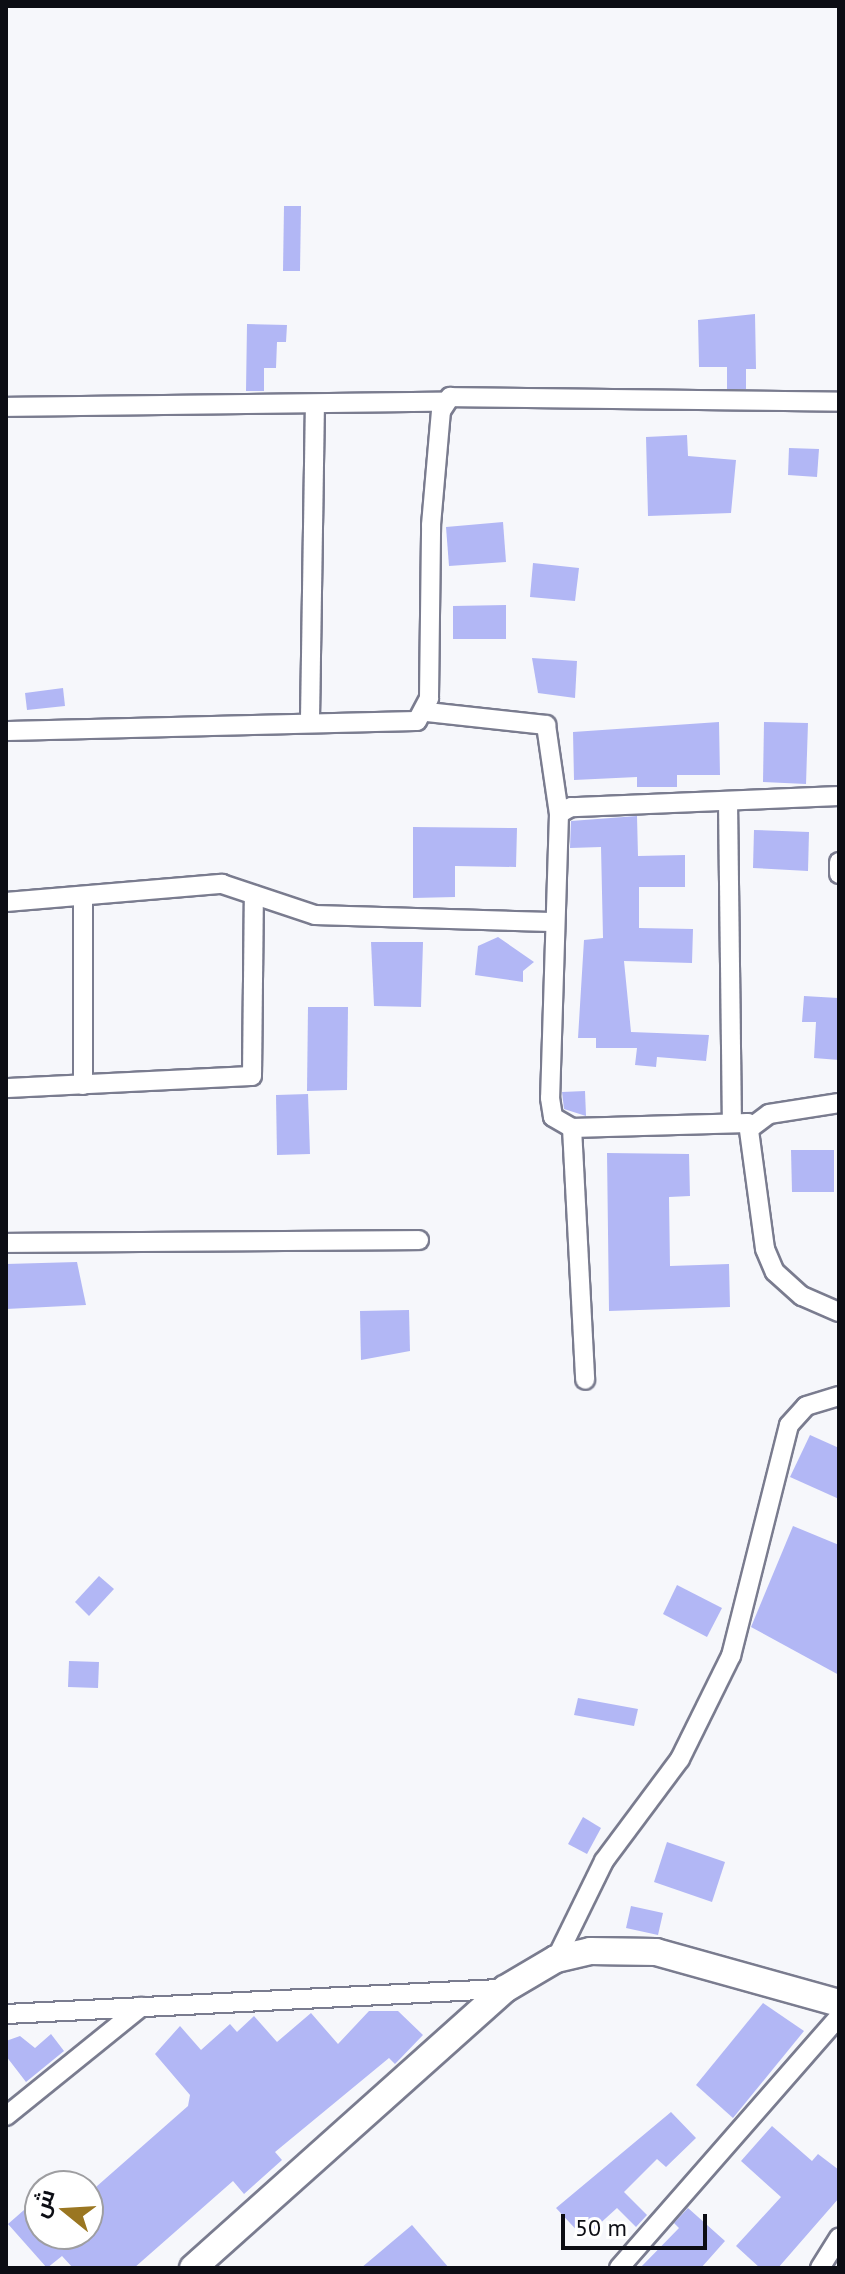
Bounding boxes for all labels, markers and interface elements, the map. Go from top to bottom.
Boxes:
north arrow [24,2170,104,2250]
text: ش [25,2185,61,2221]
scale bar [565,2198,711,2248]
text: 50 m [575,2212,627,2243]

